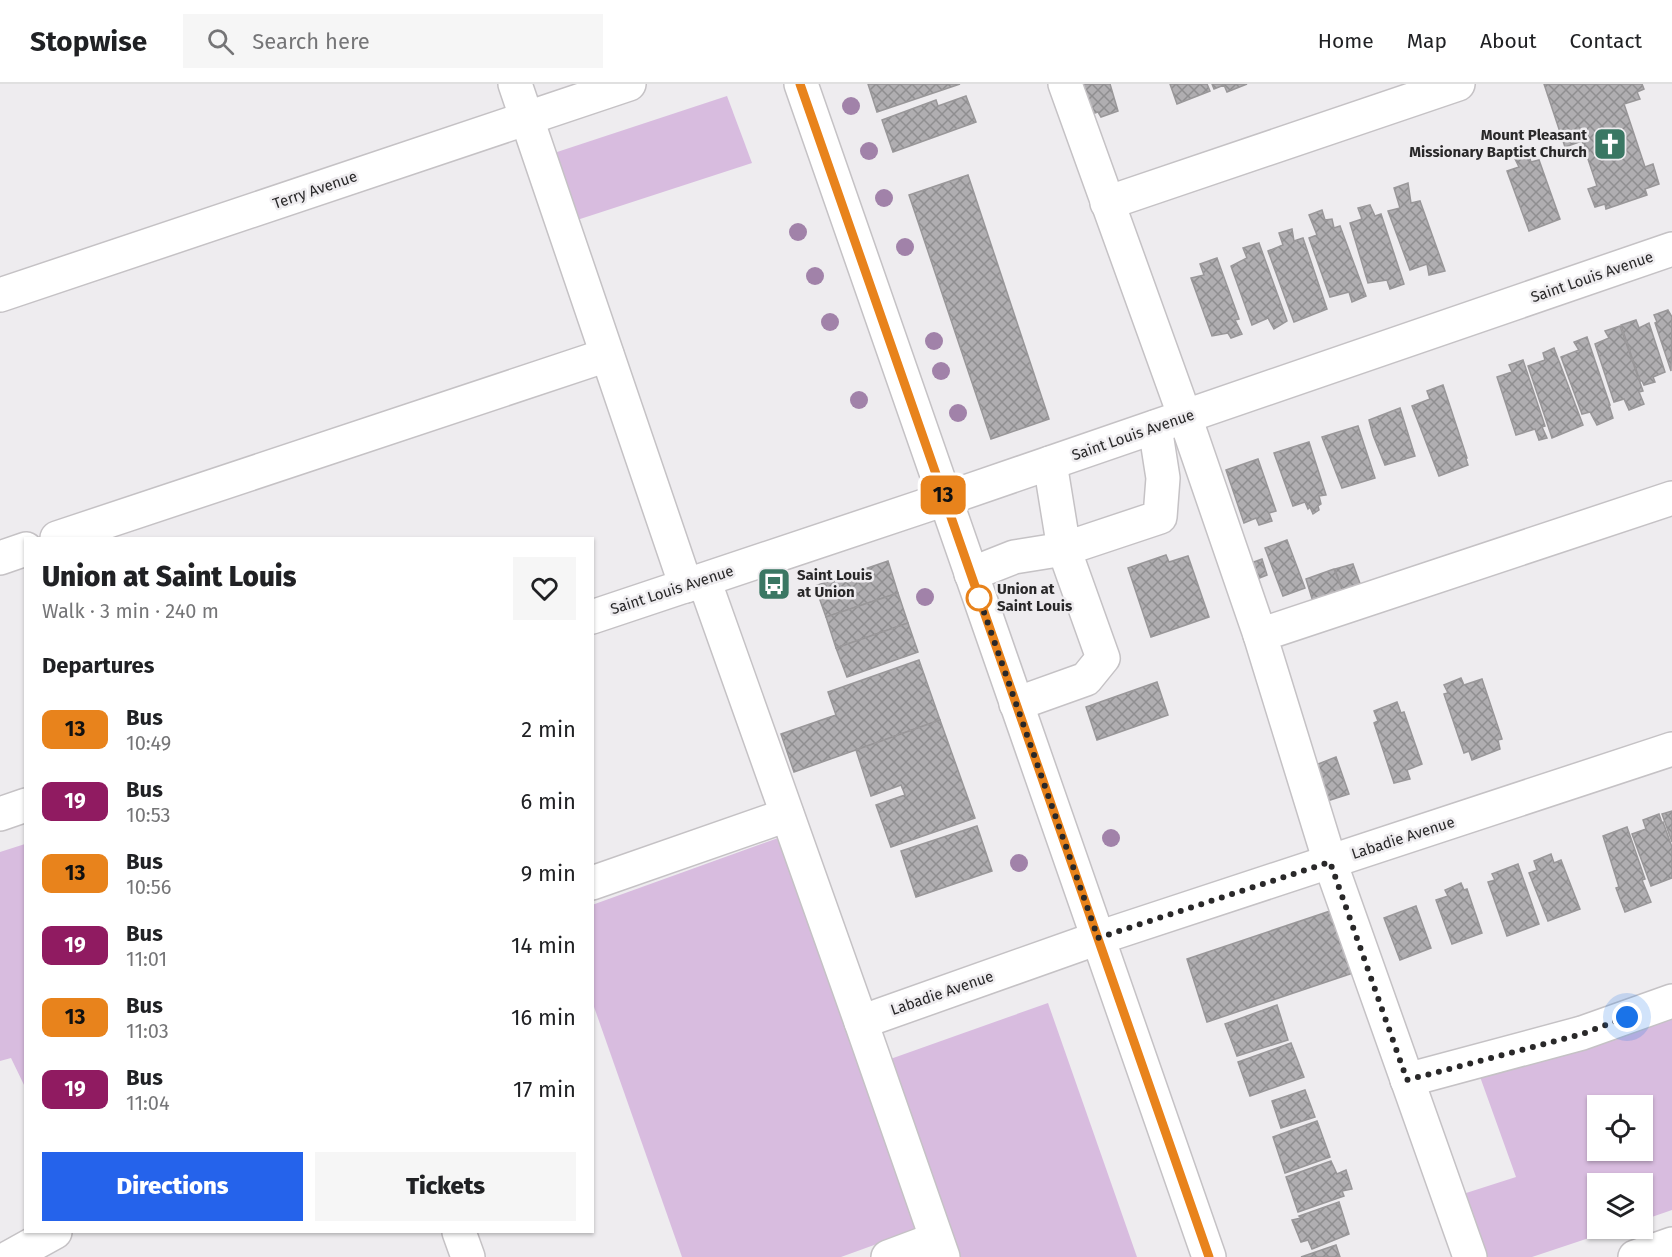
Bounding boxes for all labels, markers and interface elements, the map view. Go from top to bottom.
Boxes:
search box [183,14,603,68]
text: Stopwise [30,25,147,58]
icon: search [204,25,237,58]
text: Search here [252,28,370,55]
text: Home [1318,28,1374,54]
text: Map [1407,28,1447,54]
text: About [1480,28,1537,54]
text: Contact [1570,28,1642,54]
place label: Mount Pleasant Missionary Baptist Church [1409,126,1587,161]
church icon: Mount Pleasant Missionary Baptist Church [1592,126,1628,162]
street label: Terry Avenue [271,167,359,213]
street label: Saint Louis Avenue [1528,248,1656,306]
street label: Saint Louis Avenue [1069,406,1197,464]
line badge: 13 [916,476,970,514]
text: 13 [933,482,953,508]
button: heart [513,557,576,620]
text: Union at Saint Louis [42,560,296,593]
street label: Saint Louis Avenue [608,562,736,618]
bus stop icon: Saint Louis at Union [756,566,792,602]
place label: Saint Louis at Union [797,566,872,601]
place label: Union at Saint Louis [997,580,1072,615]
marker: Union at Saint Louis [966,585,992,611]
text: Walk · 3 min · 240 m [42,599,219,623]
text: Departures [42,652,154,679]
text: Bus [126,704,163,731]
text: 13 [65,716,85,742]
text: 2 min [521,716,576,743]
text: 10:49 [126,731,171,755]
text: Bus [126,776,163,803]
text: 19 [64,788,86,814]
text: 6 min [520,788,576,815]
text: 10:53 [126,803,171,827]
street label: Labadie Avenue [1349,813,1457,863]
text: Bus [126,848,163,875]
text: 13 [65,860,85,886]
text: 9 min [521,860,576,887]
text: 10:56 [126,875,171,899]
text: Bus [126,920,163,947]
text: 19 [64,932,86,958]
text: 14 min [511,932,576,959]
text: 11:01 [126,947,167,971]
street label: Labadie Avenue [888,967,996,1019]
text: Bus [126,992,163,1019]
your location [1612,1002,1642,1032]
text: 13 [65,1004,85,1030]
text: 16 min [511,1004,576,1031]
text: 11:03 [126,1019,169,1043]
text: Bus [126,1064,163,1091]
text: 19 [64,1076,86,1102]
text: 17 min [513,1076,576,1103]
text: 11:04 [126,1091,170,1115]
map controls [1587,1095,1653,1239]
button: locate [1587,1095,1653,1161]
button: Directions [42,1152,303,1221]
button: Tickets [315,1152,576,1221]
button: layers [1587,1173,1653,1239]

